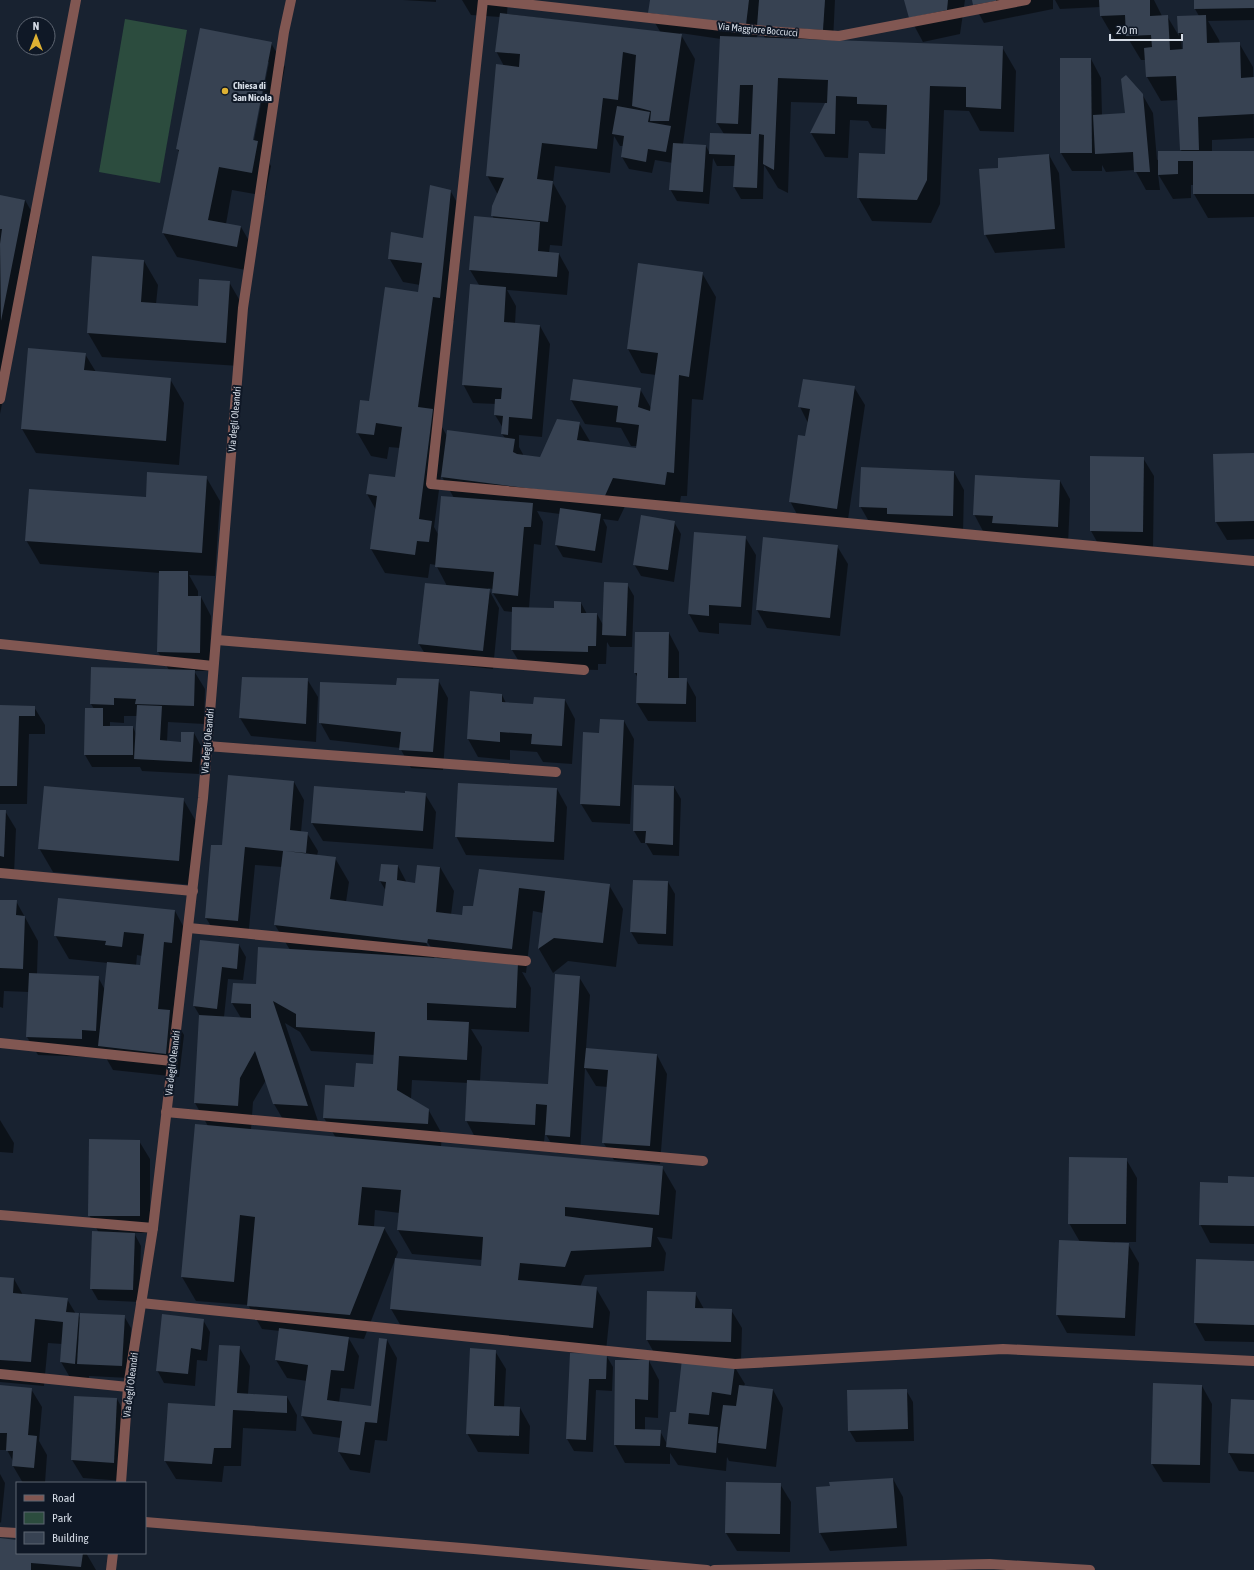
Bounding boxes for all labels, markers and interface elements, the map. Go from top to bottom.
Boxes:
north arrow [16,16,56,56]
scale bar [1110,16,1182,42]
text: N [33,20,39,32]
street label: Via Maggiore Boccucci [718,21,798,38]
text: 20 m [1116,23,1138,37]
place label: Chiesa di San Nicola [233,80,272,103]
marker: Chiesa di San Nicola [220,86,230,96]
street label: Via degli Oleandri [226,386,243,452]
street label: Via degli Oleandri [199,708,216,774]
street label: Via degli Oleandri [163,1030,182,1096]
street label: Via degli Oleandri [121,1352,140,1418]
legend [16,1482,146,1554]
text: Road [52,1491,75,1505]
text: Park [52,1511,73,1525]
text: Building [52,1531,90,1545]

